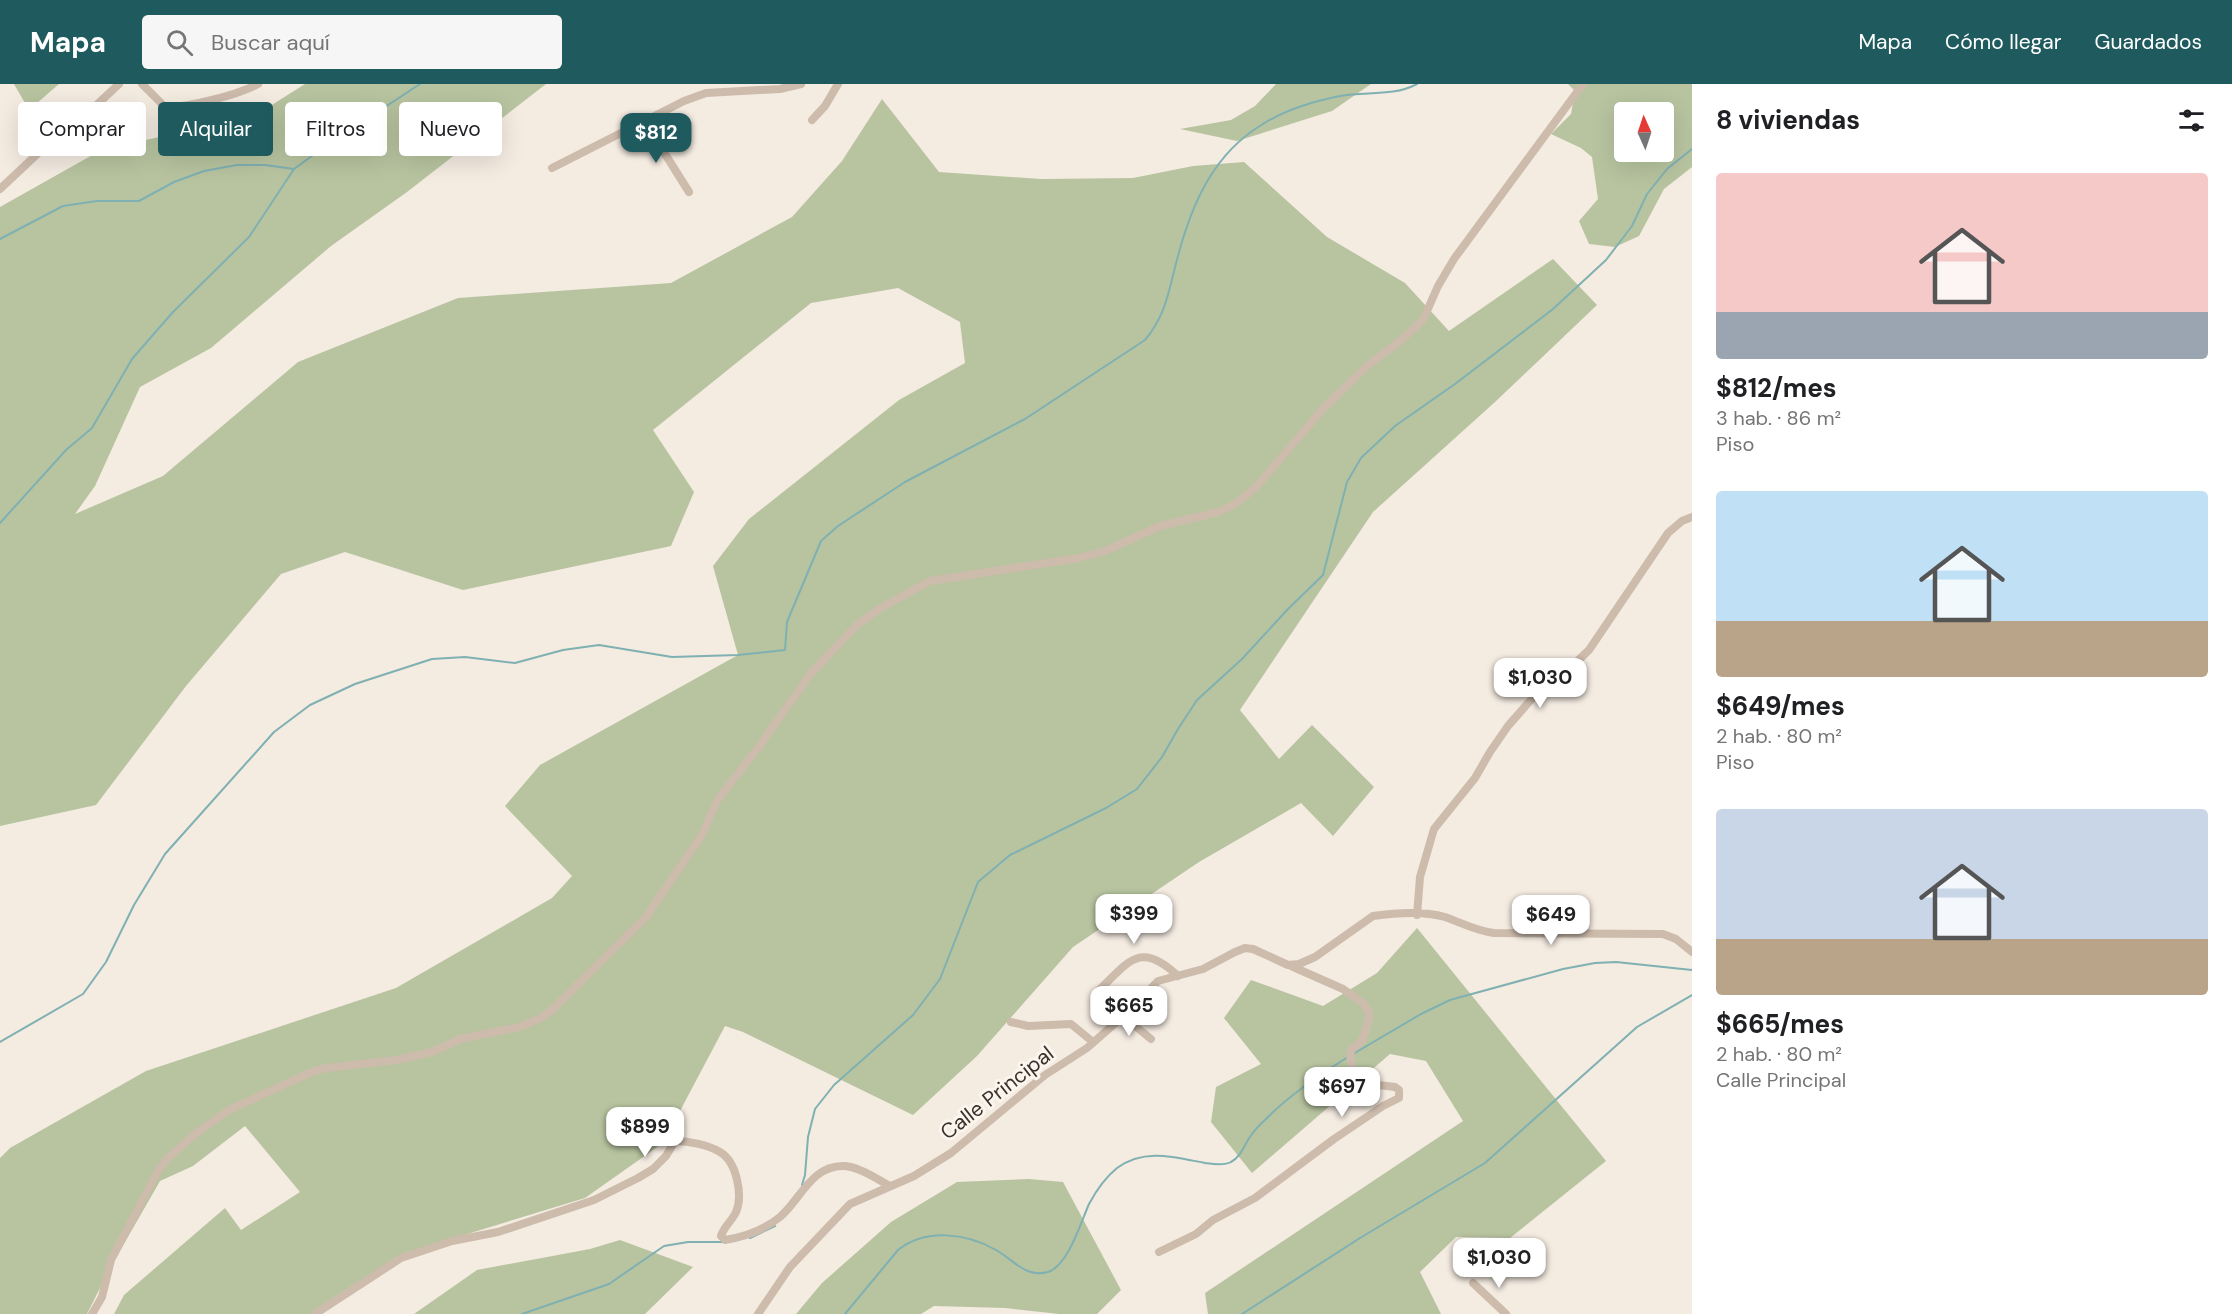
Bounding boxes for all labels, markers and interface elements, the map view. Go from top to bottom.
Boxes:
search box [142,15,562,69]
text: Mapa [30,24,106,61]
icon: search [163,26,196,59]
text: Buscar aquí [211,28,330,57]
text: Mapa [1858,28,1912,56]
text: Cómo llegar [1945,28,2062,56]
text: Guardados [2095,28,2202,56]
chip: Comprar [18,102,146,156]
chip: Alquilar [158,102,273,156]
chip: Filtros [285,102,387,156]
chip: Nuevo [399,102,502,156]
north arrow [1614,102,1674,162]
map controls [1614,102,1674,162]
text: 8 viviendas [1716,103,1860,137]
icon: filters [2175,104,2208,137]
pin: $812 [620,113,692,164]
text: $812 [634,119,678,145]
icon: home [1908,212,2016,320]
text: $812/mes [1716,371,1837,405]
text: 3 hab. · 86 m² [1716,405,1841,431]
text: Piso [1716,431,1754,457]
icon: home [1908,530,2016,638]
pin: $1,030 [1491,658,1589,709]
text: $1,030 [1508,664,1572,690]
text: $649/mes [1716,689,1845,723]
text: 2 hab. · 80 m² [1716,723,1842,749]
text: Piso [1716,749,1754,775]
icon: home [1908,848,2016,956]
pin: $399 [1098,894,1170,945]
pin: $649 [1515,895,1587,946]
text: $399 [1109,900,1159,926]
text: $649 [1526,901,1576,927]
pin: $665 [1093,986,1165,1037]
text: $665 [1104,992,1154,1018]
text: $665/mes [1716,1007,1844,1041]
street label: Calle Principal [935,1040,1059,1146]
text: 2 hab. · 80 m² [1716,1041,1842,1067]
pin: $697 [1306,1067,1378,1118]
text: Calle Principal [1716,1067,1846,1093]
text: $697 [1318,1073,1366,1099]
pin: $899 [609,1107,681,1158]
text: $899 [620,1113,670,1139]
pin: $1,030 [1450,1238,1548,1289]
text: $1,030 [1467,1244,1531,1270]

